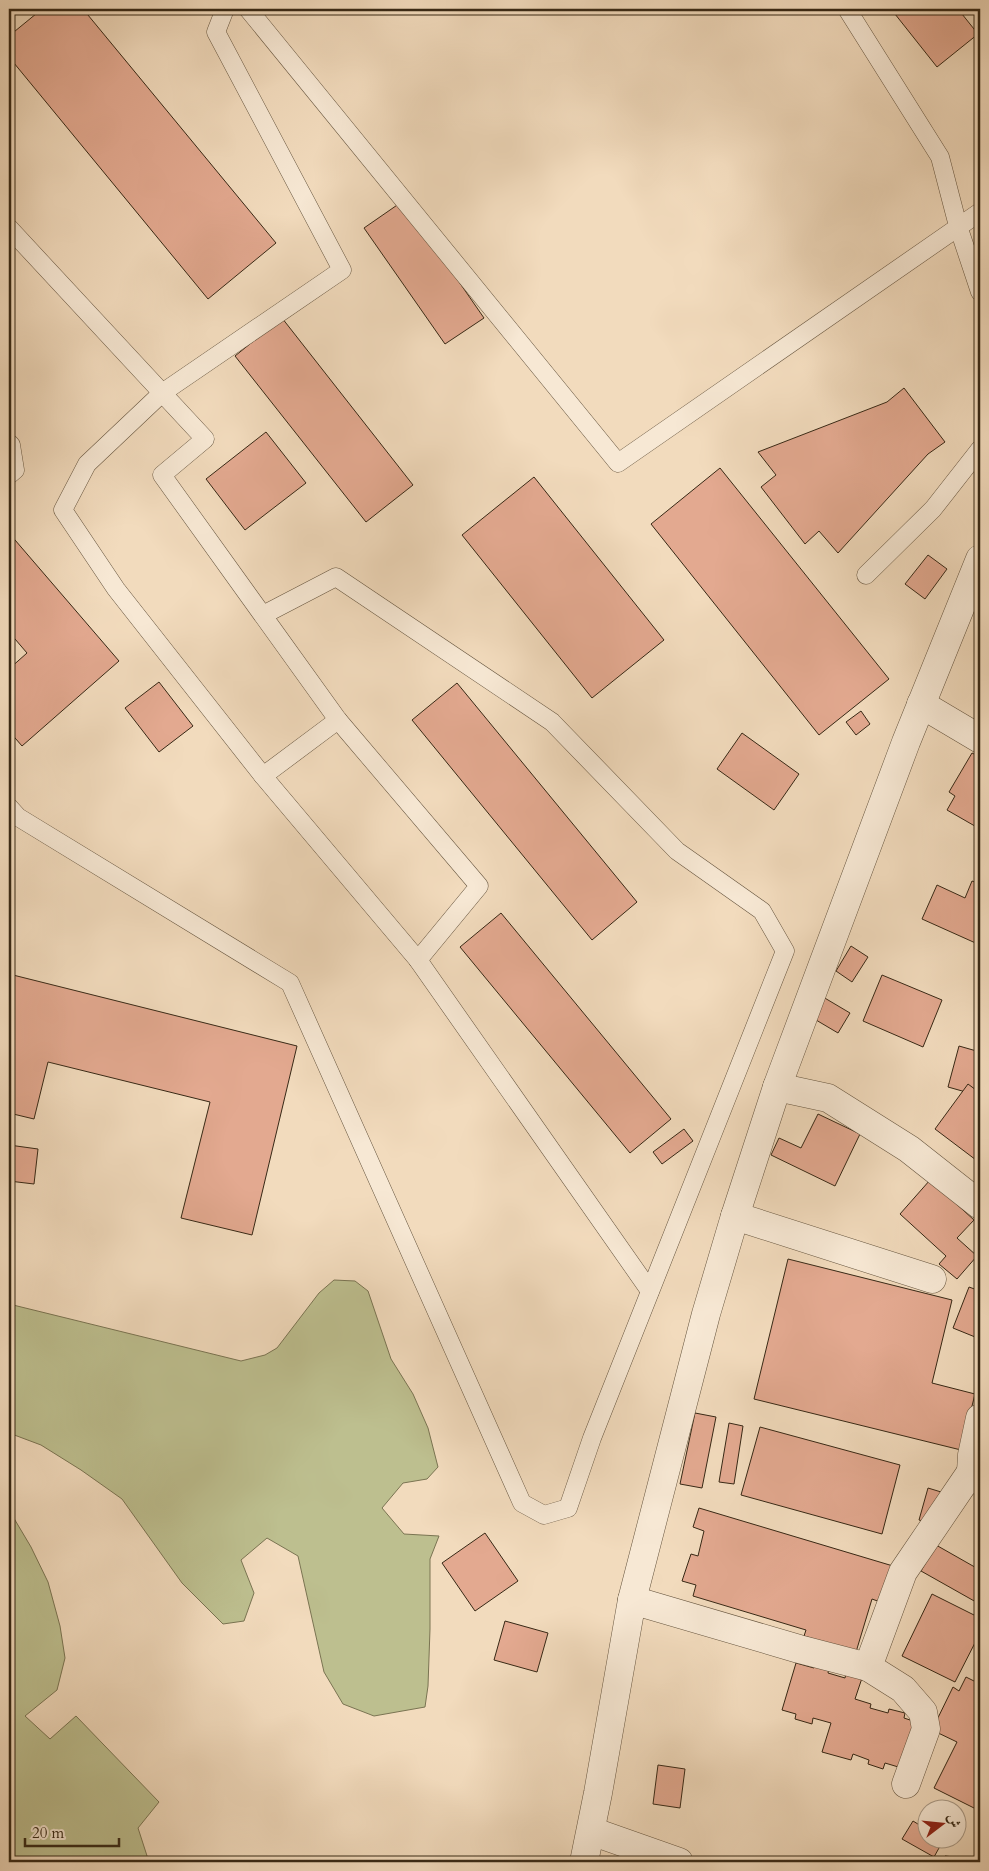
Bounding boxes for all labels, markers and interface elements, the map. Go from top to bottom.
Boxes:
north arrow [916,1798,966,1848]
text: ش [943,1811,965,1830]
scale bar [25,1816,119,1848]
text: 20 m [32,1823,64,1843]

